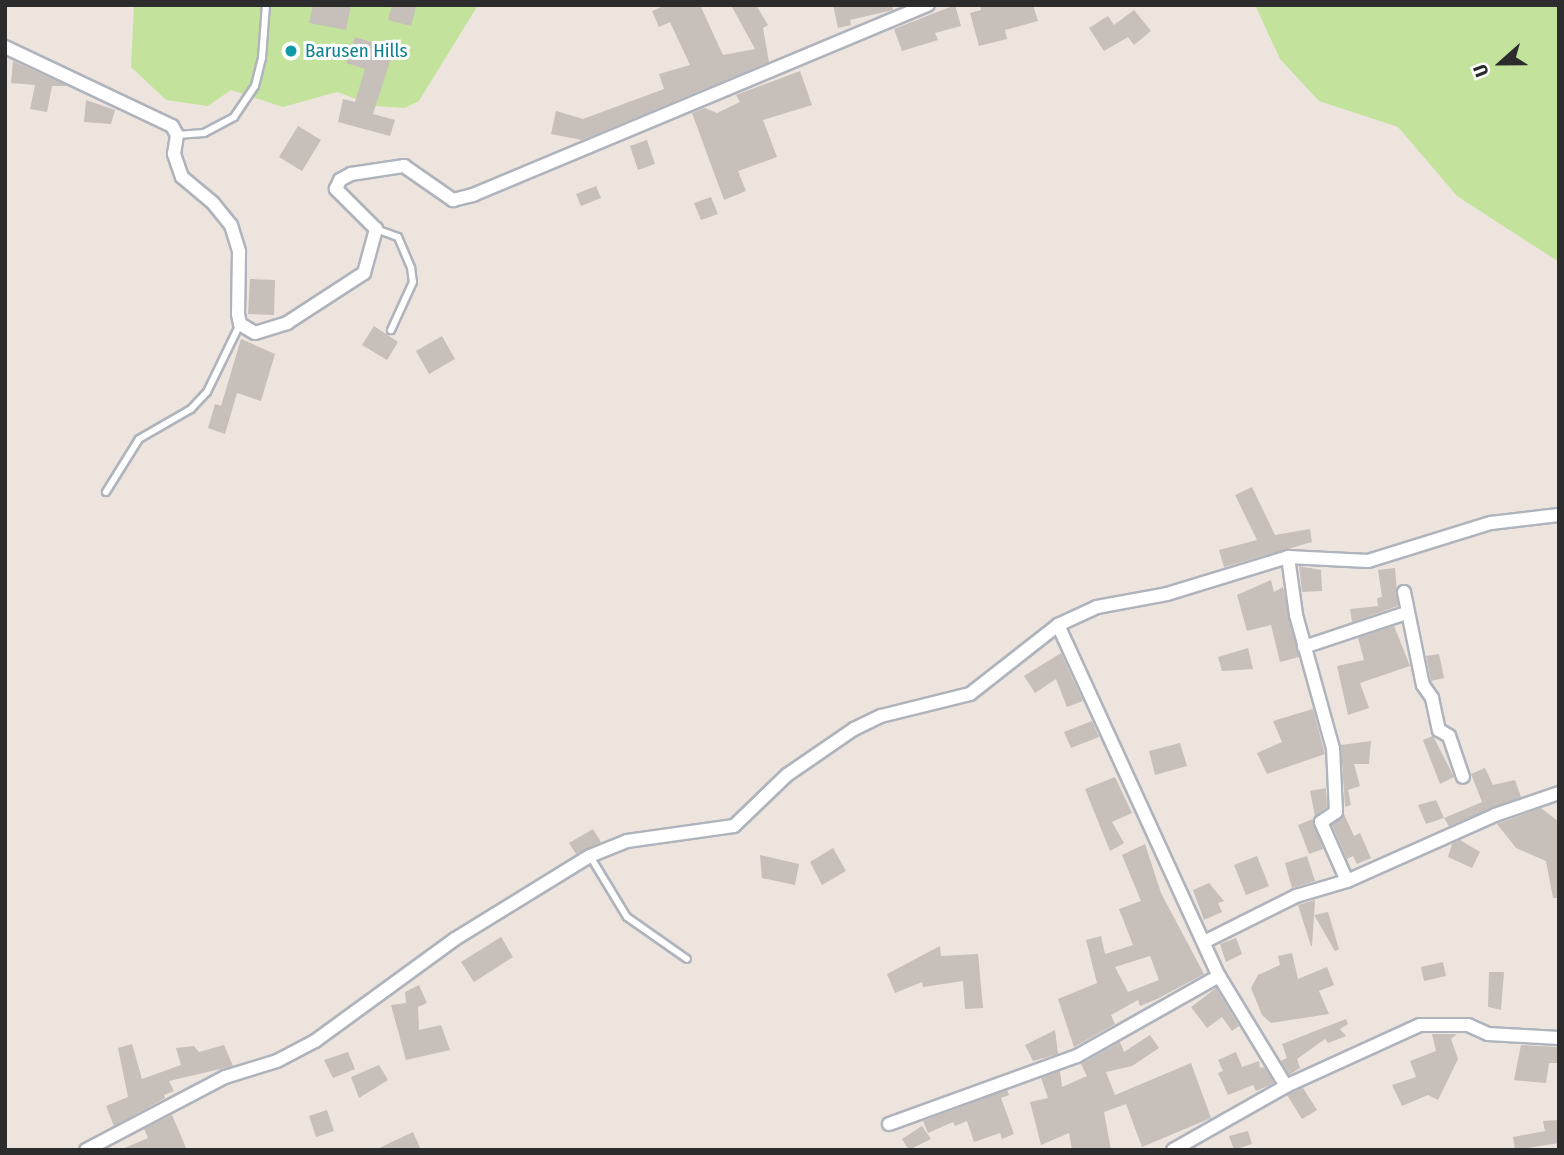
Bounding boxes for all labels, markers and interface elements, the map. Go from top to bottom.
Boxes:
north arrow [1466,28,1536,98]
place label: Barusen Hills [305,40,408,62]
marker: Barusen Hills [283,43,299,59]
text: U [1468,61,1494,80]

